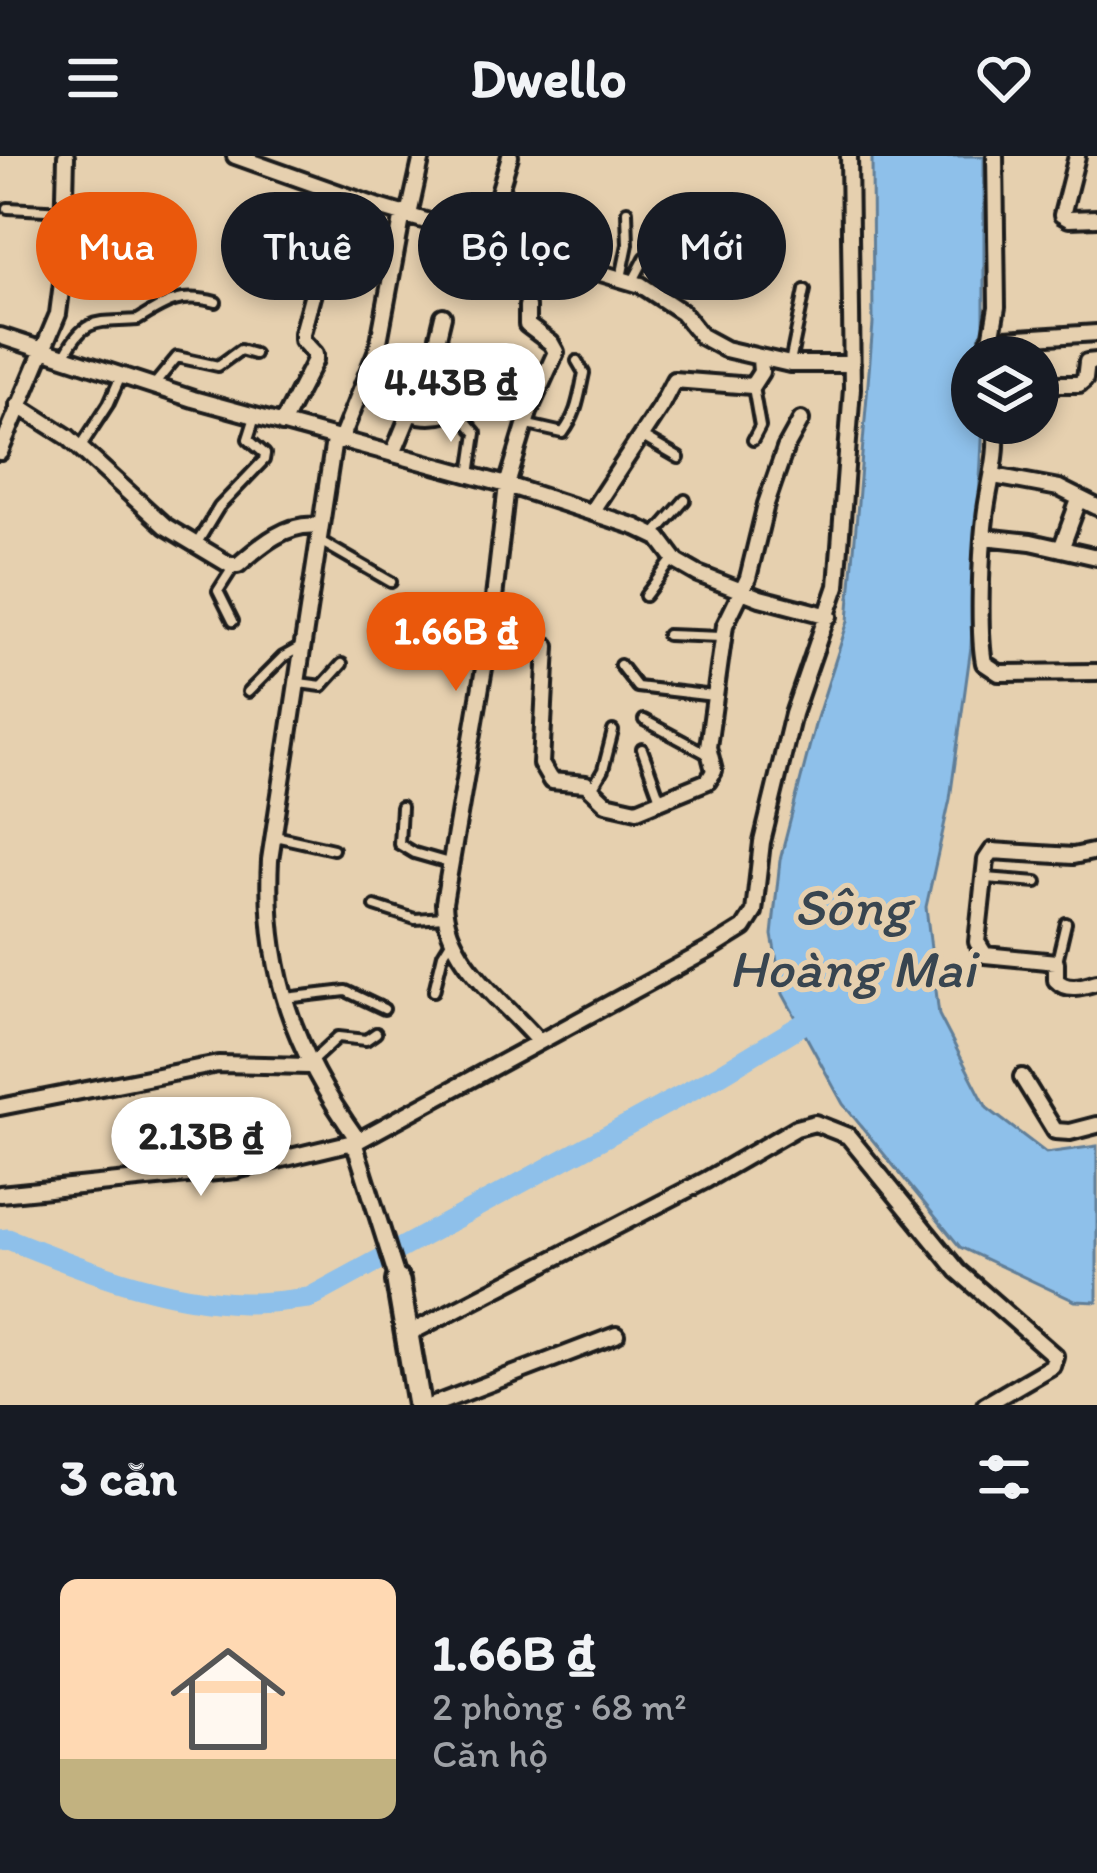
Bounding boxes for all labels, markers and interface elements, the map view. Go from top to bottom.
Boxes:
icon: menu [60,45,126,111]
icon: heart [971,45,1037,111]
text: Dwello [470,46,627,111]
chip: Mua [36,192,197,300]
chip: Thuê [221,192,394,300]
chip: Bộ lọc [418,192,613,300]
chip: Mới [637,192,786,300]
map controls [951,336,1059,444]
button: layers [951,336,1059,444]
pin: 4.43B ₫ [340,343,562,445]
text: 4.43B ₫ [384,358,518,405]
pin: 1.66B ₫ [345,592,567,694]
text: 1.66B ₫ [394,607,519,654]
water label: Sông Hoàng Mai [728,874,981,1001]
pin: 2.13B ₫ [90,1097,312,1199]
text: 2.13B ₫ [138,1112,264,1159]
icon: filters [971,1444,1037,1510]
text: 3 căn [60,1447,177,1508]
text: 1.66B ₫ [432,1622,595,1683]
icon: home [156,1627,300,1771]
text: 2 phòng · 68 m² [432,1683,687,1730]
text: Căn hộ [432,1730,548,1777]

